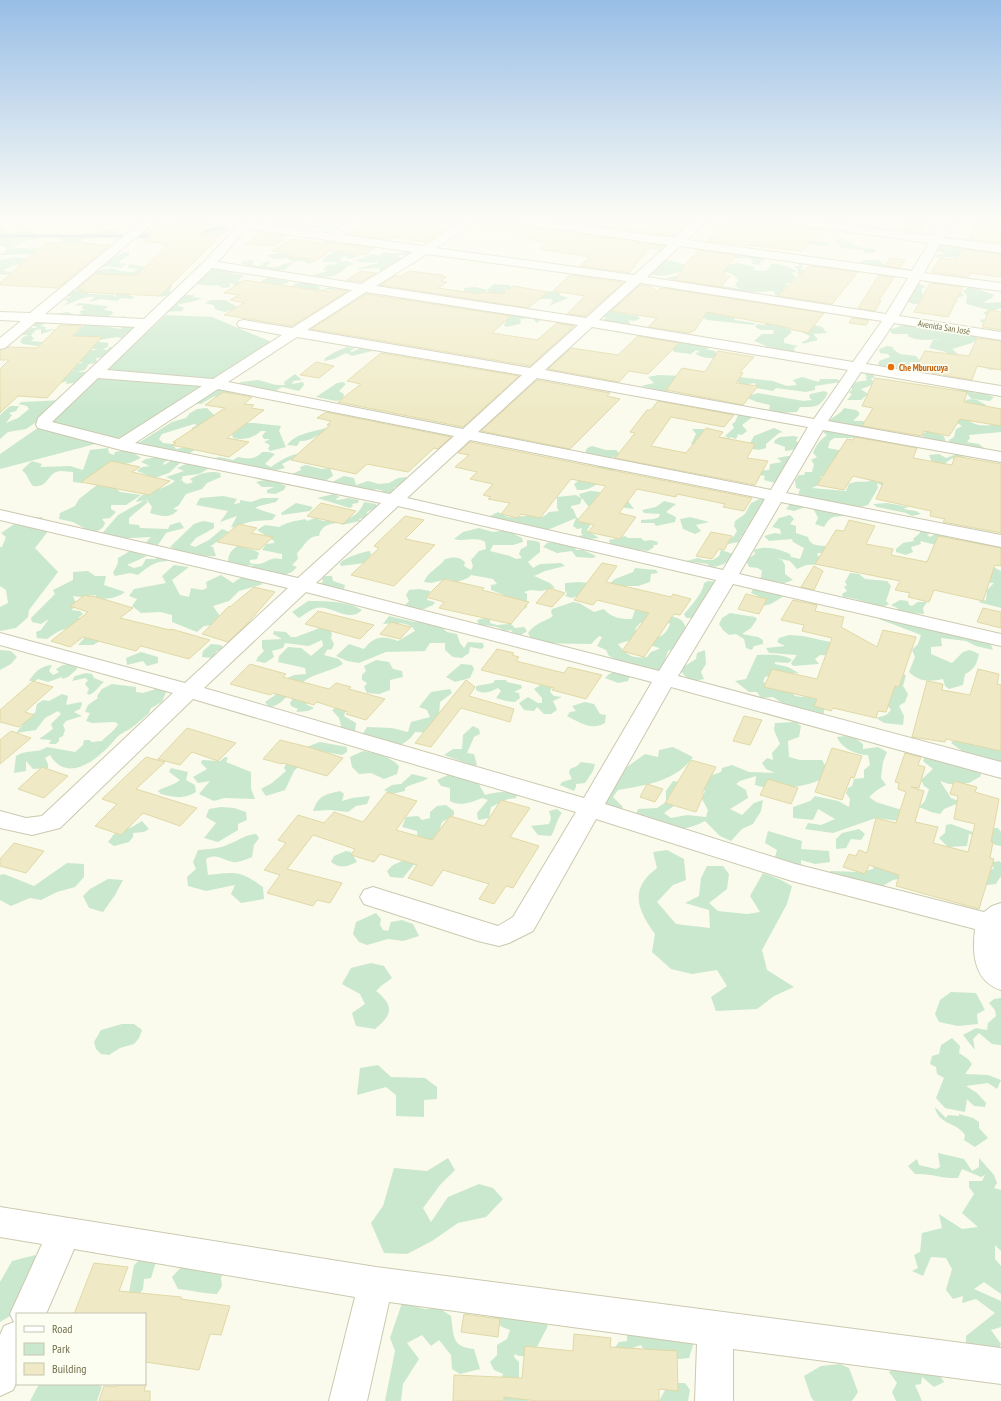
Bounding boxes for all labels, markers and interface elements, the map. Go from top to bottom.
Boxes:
street label: Avenida San José [917,317,971,337]
marker: Che Mburucuya [886,362,896,372]
place label: Che Mburucuya [899,362,948,373]
legend [16,1313,146,1385]
text: Road [52,1321,72,1336]
text: Park [52,1341,70,1356]
text: Building [52,1361,87,1376]

